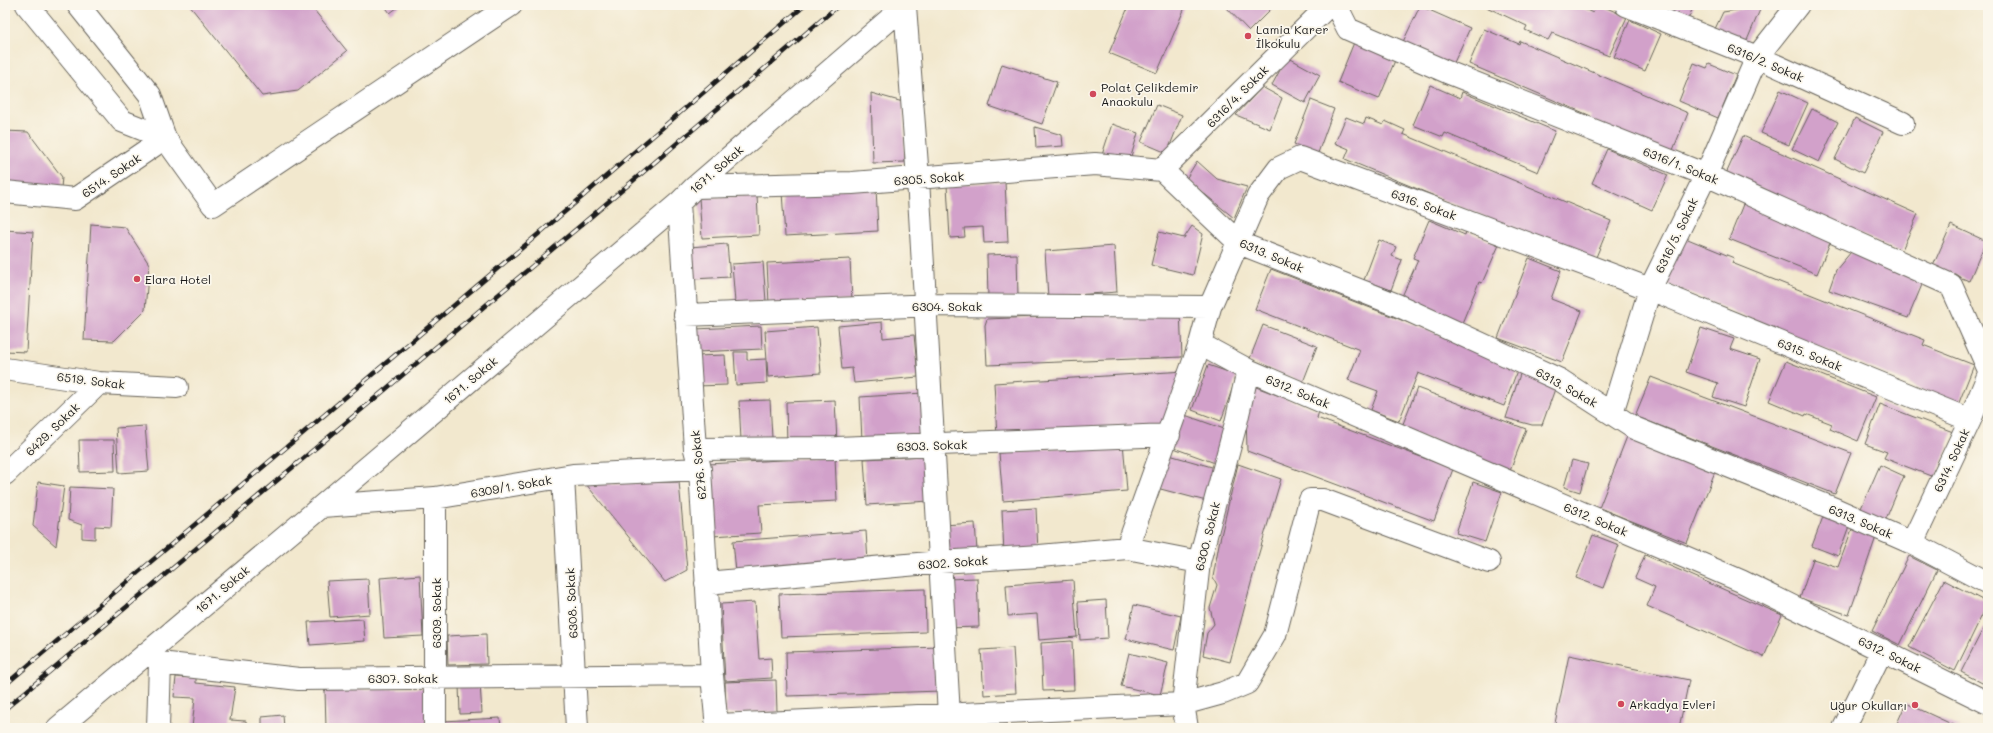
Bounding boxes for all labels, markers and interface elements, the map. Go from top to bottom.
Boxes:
place label: Lamia Karer İlkokulu [1256,21,1329,51]
marker: Lamia Karer İlkokulu [1243,31,1253,41]
street label: 6316/2. Sokak [1725,39,1807,85]
street label: 6316/4. Sokak [1202,61,1272,131]
place label: Polat Çelikdemir Anaokulu [1101,79,1198,109]
marker: Polat Çelikdemir Anaokulu [1088,89,1098,99]
street label: 1671. Sokak [686,141,746,197]
street label: 6316/1. Sokak [1641,143,1721,187]
street label: 6514. Sokak [78,149,144,201]
street label: 6305. Sokak [893,168,965,188]
street label: 6316. Sokak [1389,185,1459,223]
street label: 6316/5. Sokak [1651,195,1701,275]
street label: 6313. Sokak [1237,234,1307,276]
place label: Elara Hotel [145,271,211,287]
marker: Elara Hotel [132,274,142,284]
street label: 6304. Sokak [912,298,982,314]
street label: 6315. Sokak [1775,334,1845,374]
street label: 1671. Sokak [440,353,500,407]
street label: 6313. Sokak [1533,363,1601,411]
street label: 6519. Sokak [56,368,126,392]
street label: 6312. Sokak [1264,370,1332,412]
street label: 6429. Sokak [21,399,83,459]
street label: 6314. Sokak [1929,426,1973,494]
street label: 6276. Sokak [686,430,710,500]
street label: 6303. Sokak [897,436,967,454]
street label: 6309/1. Sokak [469,471,553,501]
street label: 6312. Sokak [1562,498,1630,540]
street label: 6300. Sokak [1191,500,1223,572]
street label: 6313. Sokak [1826,500,1896,542]
street label: 6302. Sokak [918,552,988,572]
street label: 1671. Sokak [192,562,252,616]
street label: 6308. Sokak [561,567,581,639]
street label: 6309. Sokak [428,578,444,648]
street label: 6312. Sokak [1856,632,1924,676]
street label: 6307. Sokak [368,670,438,686]
place label: Arkadya Evleri [1629,696,1716,712]
place label: Uğur Okulları [1830,697,1907,713]
marker: Arkadya Evleri [1616,699,1626,709]
marker: Uğur Okulları [1910,700,1920,710]

